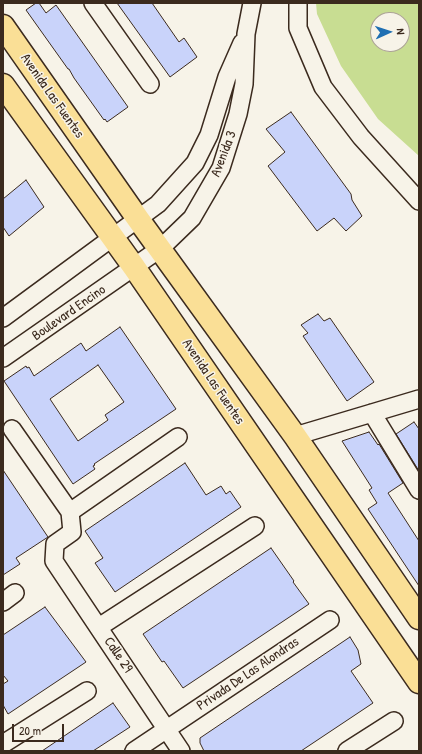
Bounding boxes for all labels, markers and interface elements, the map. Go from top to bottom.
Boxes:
north arrow [370,12,410,52]
text: N [394,28,408,35]
street label: Avenida Las Fuentes [17,50,87,142]
street label: Avenida 3 [208,129,240,179]
street label: Boulevard Encino [29,281,109,345]
street label: Avenida Las Fuentes [178,336,248,428]
street label: Calle 29 [100,634,136,676]
street label: Privada De Las Alondras [194,634,302,714]
scale bar [14,716,66,742]
text: 20 m [19,722,41,739]

